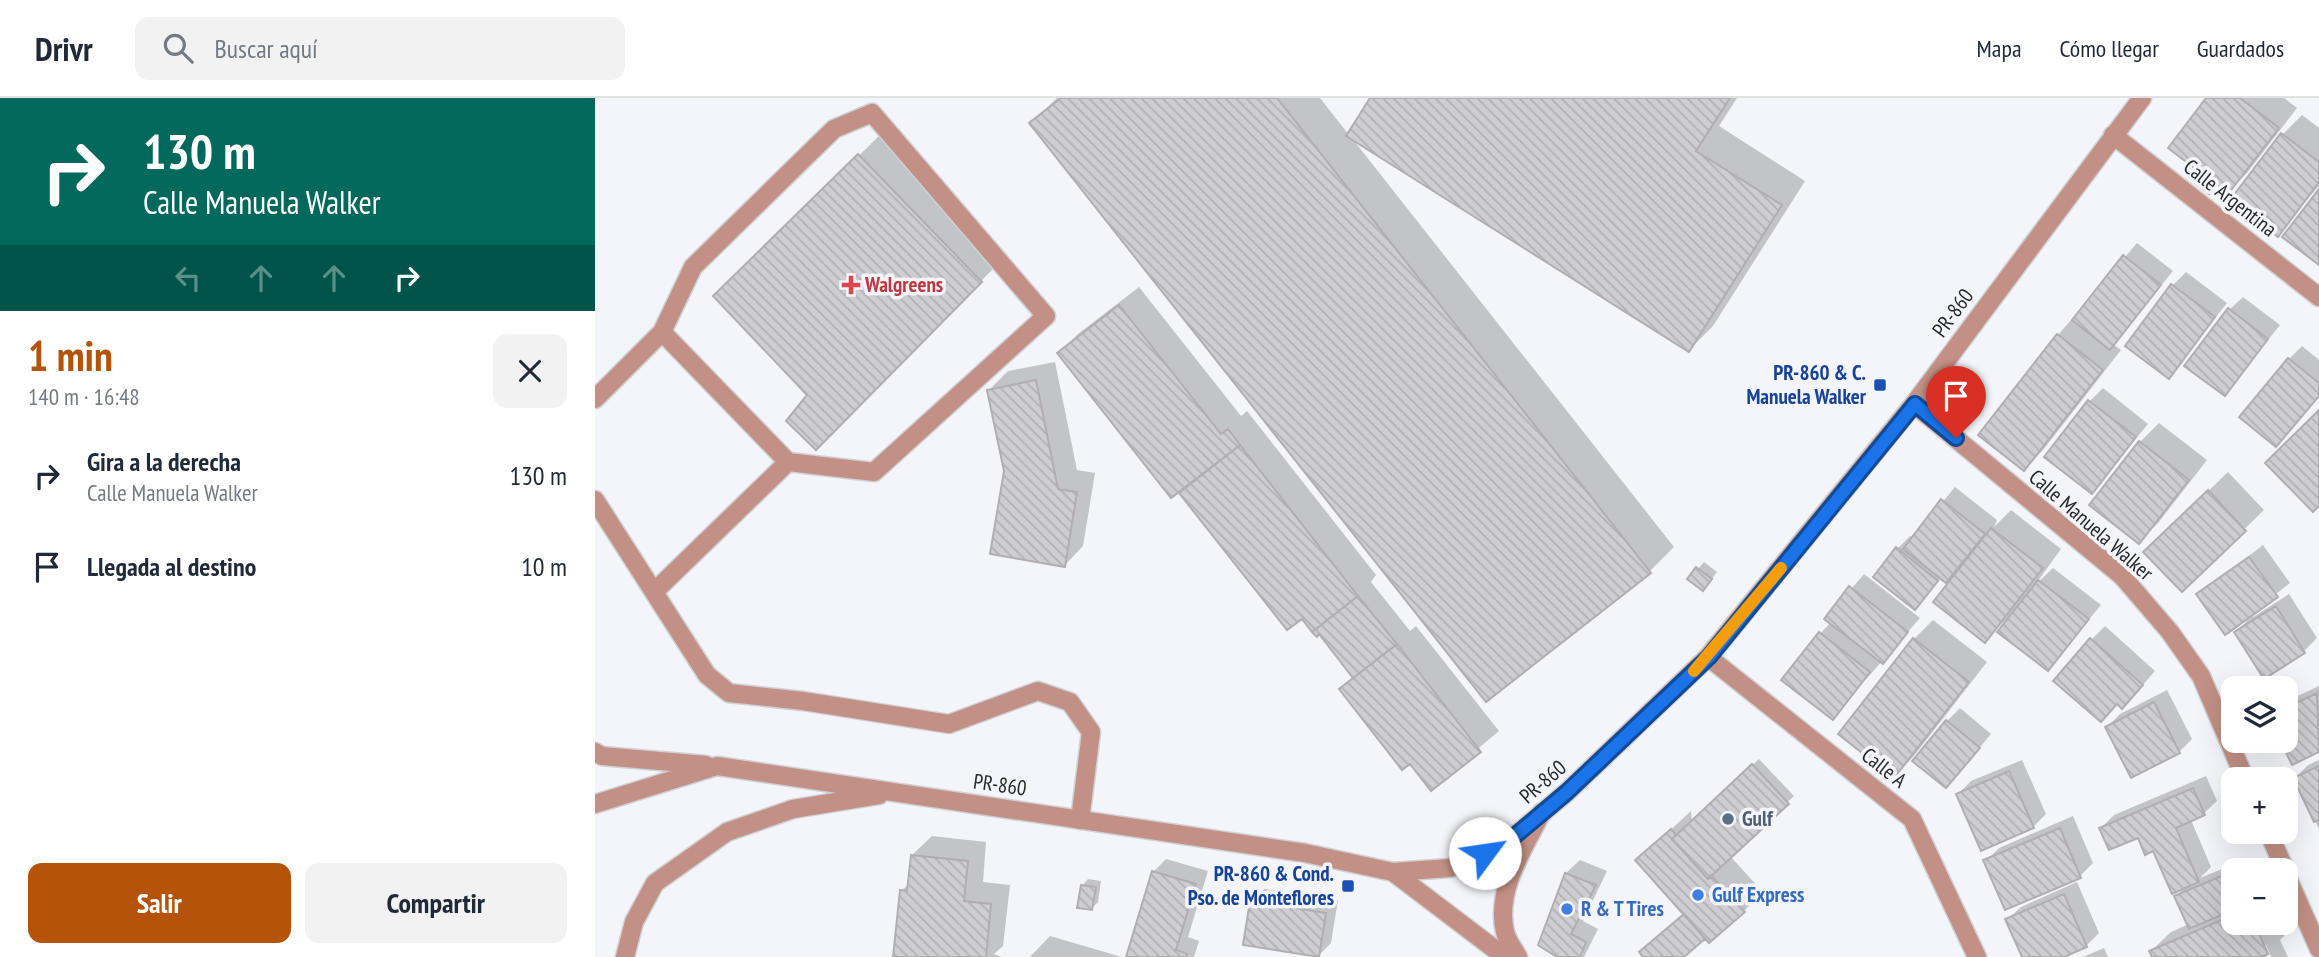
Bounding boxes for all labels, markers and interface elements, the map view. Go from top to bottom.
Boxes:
search box [135,17,625,80]
text: Drivr [35,27,93,70]
icon: search [159,29,197,67]
text: Buscar aquí [215,32,318,65]
text: Mapa [1977,33,2022,64]
text: Cómo llegar [2060,33,2159,64]
text: Guardados [2197,33,2284,64]
text: 130 m [143,119,256,183]
icon: right [28,126,119,217]
street label: Calle Argentina [2178,153,2282,242]
text: Calle Manuela Walker [143,181,381,223]
icon: left [169,259,207,297]
icon: ahead [242,259,280,297]
icon: ahead [315,259,353,297]
icon: right [388,259,426,297]
place label: Walgreens [864,271,943,298]
marker: Walgreens [843,277,859,293]
street label: PR-860 [1926,283,1979,342]
text: 1 min [28,328,113,383]
button: close [493,334,567,408]
place label: PR-860 & C. Manuela Walker [1746,359,1867,410]
pin [1926,366,1986,438]
marker: PR-860 & C. Manuela Walker [1872,377,1888,393]
icon: arrive [1937,377,1975,415]
text: 140 m · 16:48 [28,382,140,411]
text: Gira a la derecha [87,445,241,478]
icon: right [28,457,66,495]
text: 130 m [509,459,567,492]
street label: Calle Manuela Walker [2024,463,2159,586]
text: Calle Manuela Walker [87,478,258,507]
icon: arrive [28,548,66,586]
text: Llegada al destino [87,550,256,583]
text: 10 m [521,550,567,583]
map controls [2221,676,2298,935]
button: layers [2221,676,2298,753]
street label: Calle A [1856,742,1912,794]
street label: PR-860 [1514,754,1572,809]
street label: PR-860 [972,767,1028,802]
button: + [2221,767,2298,844]
place label: Gulf [1742,805,1774,832]
marker: Gulf [1720,811,1736,827]
position arrow [1448,816,1522,890]
button: − [2221,858,2298,935]
place label: PR-860 & Cond. Pso. de Monteflores [1188,860,1334,911]
button: Salir [28,863,291,943]
button: Compartir [305,863,567,943]
marker: PR-860 & Cond. Pso. de Monteflores [1340,878,1356,894]
place label: Gulf Express [1712,881,1804,908]
marker: Gulf Express [1690,887,1706,903]
place label: R & T Tires [1581,895,1664,922]
marker: R & T Tires [1559,901,1575,917]

